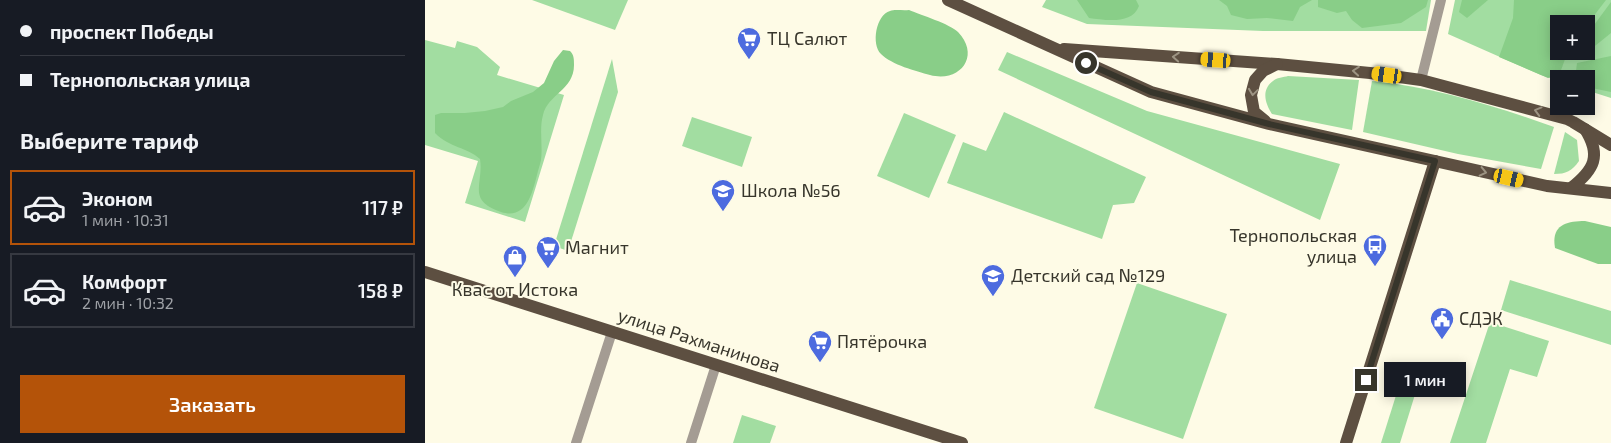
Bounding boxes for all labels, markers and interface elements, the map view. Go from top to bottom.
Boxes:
map controls [1550,15,1595,115]
button: + [1550,15,1595,60]
text: проспект Победы [50,20,214,43]
supermarket icon: ТЦ Салют [736,26,762,60]
place label: ТЦ Салют [767,27,848,49]
one-way arrow [1172,51,1180,62]
car [1200,51,1231,69]
route start [1075,52,1097,74]
car [1371,65,1402,85]
one-way arrow [1351,66,1359,77]
text: Тернопольская улица [50,68,250,91]
button: − [1550,70,1595,115]
one-way arrow [1248,88,1259,96]
one-way arrow [1534,107,1542,117]
text: Выберите тариф [20,127,199,153]
one-way arrow [1478,166,1487,177]
car [1492,167,1525,189]
school or university icon: Школа №56 [710,178,736,212]
place label: Школа №56 [741,179,841,201]
icon: car [22,185,67,230]
text: Эконом [82,187,153,210]
text: 117 ₽ [362,196,403,219]
text: 1 мин · 10:31 [82,210,169,229]
place label: Тернопольская улица [1229,224,1357,267]
bus stop icon: Тернопольская улица [1362,233,1388,267]
supermarket icon: Магнит [535,235,561,269]
place label: Магнит [565,236,629,258]
shop icon: Квас от Истока [502,244,528,278]
school or university icon: Детский сад №129 [980,263,1006,297]
place label: Детский сад №129 [1011,264,1165,286]
icon: car [22,268,67,313]
text: Комфорт [82,270,167,293]
place label: Квас от Истока [452,278,578,300]
text: 158 ₽ [358,279,403,302]
text: 2 мин · 10:32 [82,293,174,312]
street label: улица Рахманинова [615,303,783,377]
public building icon: СДЭК [1429,306,1455,340]
place label: СДЭК [1459,307,1503,329]
supermarket icon: Пятёрочка [807,329,833,363]
place label: Пятёрочка [837,330,927,352]
callout: 1 мин [1383,362,1466,398]
route end [1355,369,1377,391]
text: 1 мин [1404,370,1446,389]
button: Заказать [20,375,405,433]

